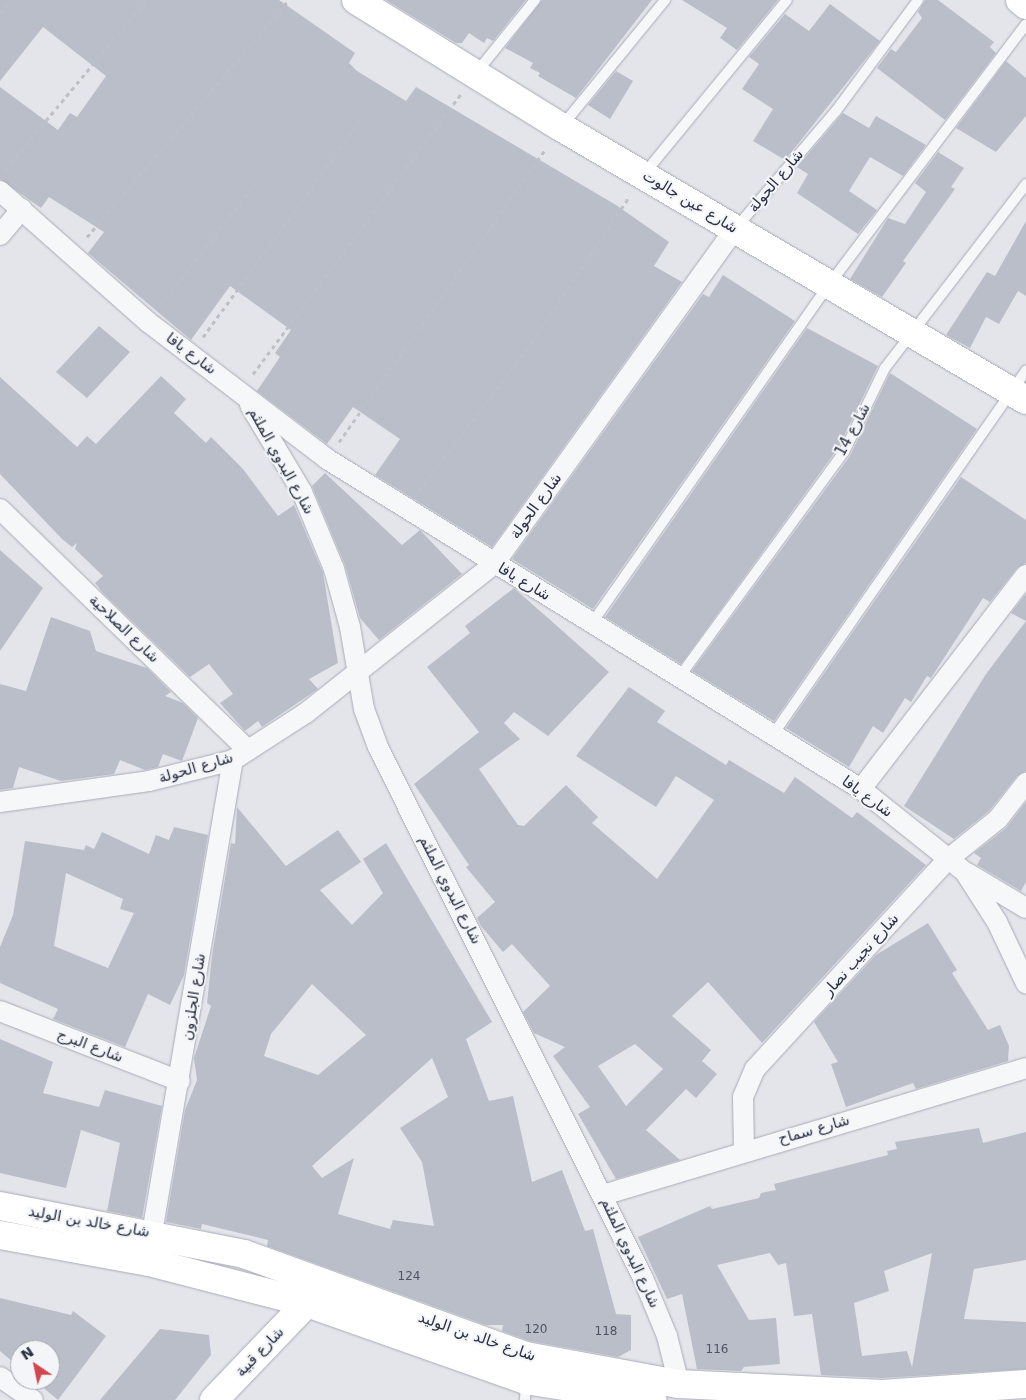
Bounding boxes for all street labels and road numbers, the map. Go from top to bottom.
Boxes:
street label: شارع الحولة [744,146,808,216]
street label: شارع عين جالوت [639,166,741,238]
street label: شارع يافا [162,329,220,379]
street label: شارع 14 [832,401,874,459]
street label: شارع البدوي الملثم [244,404,318,518]
street label: شارع الحولة [506,470,566,542]
street label: شارع يافا [494,559,554,605]
street label: شارع الصلاحية [85,591,163,667]
street label: شارع الحولة [157,749,235,787]
street label: شارع يافا [838,773,896,821]
street label: شارع البدوي الملثم [415,833,485,947]
street label: شارع نجيب نصار [819,910,903,1000]
street label: شارع الجلزون [178,952,210,1042]
street label: شارع البرج [54,1025,126,1067]
street label: شارع سماح [776,1111,852,1149]
street label: شارع البدوي الملثم [597,1195,663,1311]
street label: شارع خالد بن الوليد [27,1202,151,1242]
street label: شارع خالد بن الوليد [416,1308,538,1366]
street label: شارع قبية [232,1323,288,1381]

